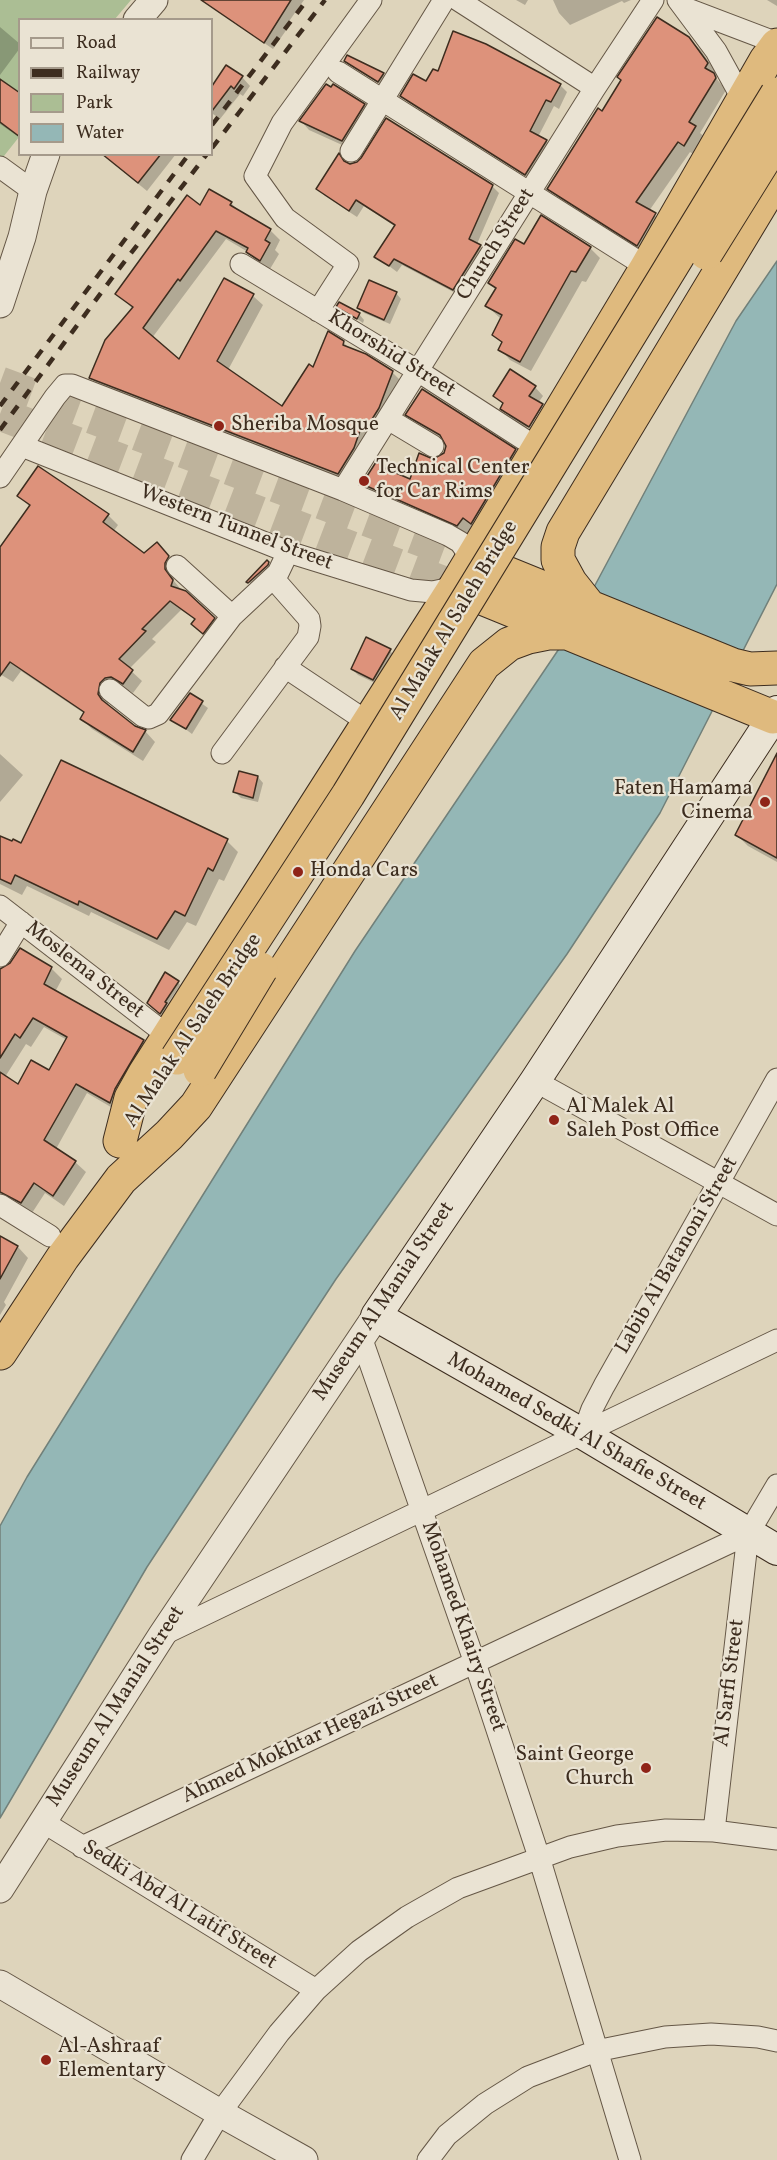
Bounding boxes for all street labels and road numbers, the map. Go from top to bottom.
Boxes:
street label: Church Street [453,184,541,306]
street label: Khorshid Street [323,306,459,404]
street label: Western Tunnel Street [136,481,336,577]
street label: Al Malak Al Saleh Bridge [385,517,525,725]
street label: Moslema Street [20,917,148,1025]
street label: Al Malak Al Saleh Bridge [120,929,268,1133]
street label: Labib Al Batanoni Street [611,1153,745,1359]
street label: Museum Al Manial Street [309,1198,461,1406]
street label: Mohamed Sedki Al Shafie Street [442,1348,710,1518]
street label: Mohamed Khairy Street [414,1519,510,1735]
street label: Museum Al Manial Street [43,1602,191,1812]
street label: Al Sarfi Street [711,1618,751,1748]
street label: Ahmed Mokhtar Hegazi Street [179,1669,443,1811]
street label: Sedki Abd Al Latif Street [77,1836,281,1976]

